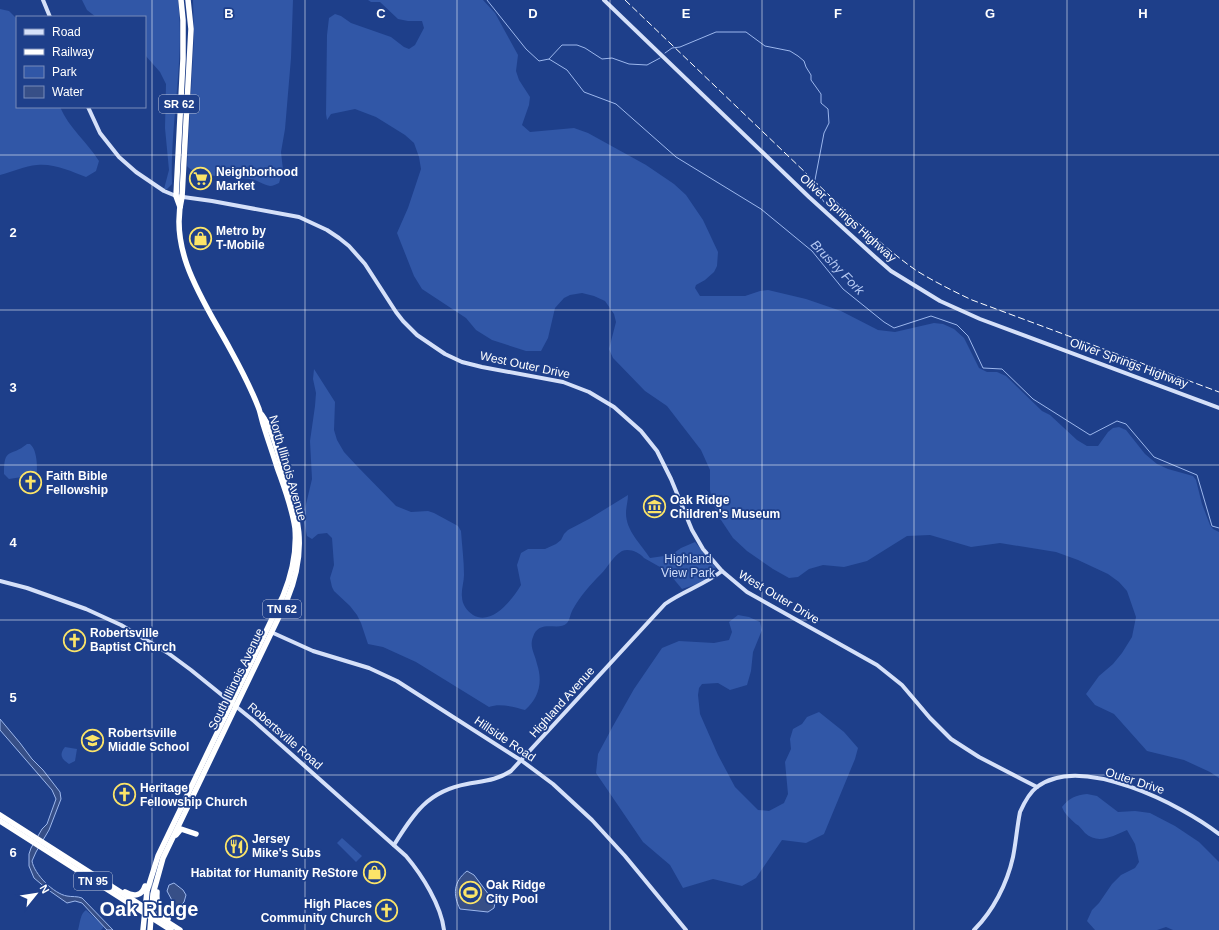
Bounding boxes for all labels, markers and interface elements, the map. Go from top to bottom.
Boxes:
text: B [224,6,234,21]
text: C [376,6,386,21]
text: D [528,6,538,21]
text: E [682,6,691,21]
text: F [834,6,842,21]
text: G [985,6,995,21]
text: H [1138,6,1148,21]
legend [16,16,146,108]
text: Road [52,25,81,39]
text: Railway [52,45,94,59]
text: Park [52,65,78,79]
text: Water [52,85,84,99]
road number: SR 62 [159,95,199,113]
place label: Neighborhood Market [216,165,298,193]
supermarket icon: Neighborhood Market [187,166,213,192]
street label: Oliver Springs Highway [797,171,899,265]
place label: Metro by T-Mobile [216,224,266,252]
text: 2 [9,225,17,240]
shop icon: Metro by T-Mobile [188,225,214,251]
water label: Brushy Fork [808,237,868,299]
street label: Oliver Springs Highway [1068,335,1190,391]
street label: West Outer Drive [479,349,572,381]
text: 3 [9,380,17,395]
street label: North Illinois Avenue [266,414,310,523]
place label: Faith Bible Fellowship [46,469,108,497]
church icon: Faith Bible Fellowship [18,470,44,496]
place label: Oak Ridge Children's Museum [670,493,780,521]
museum icon: Oak Ridge Children's Museum [641,494,667,520]
text: 4 [9,535,17,550]
park label: Highland View Park [661,552,716,580]
street label: West Outer Drive [736,567,822,627]
road number: TN 62 [263,600,301,618]
place label: Robertsville Baptist Church [90,626,176,654]
street label: South Illinois Avenue [205,626,267,732]
church icon: Robertsville Baptist Church [61,627,87,653]
street label: Highland Avenue [527,663,598,740]
text: 5 [9,690,17,705]
street label: Robertsville Road [245,700,325,772]
street label: Hillside Road [472,713,538,765]
place label: Robertsville Middle School [108,726,189,754]
school or university icon: Robertsville Middle School [79,727,105,753]
street label: Outer Drive [1104,765,1167,797]
place label: Heritage Fellowship Church [140,781,247,809]
church icon: Heritage Fellowship Church [112,782,138,808]
place label: Jersey Mike's Subs [252,832,321,860]
restaurant icon: Jersey Mike's Subs [223,833,249,859]
text: 6 [9,845,17,860]
shop icon: Habitat for Humanity ReStore [361,860,387,886]
place label: Habitat for Humanity ReStore [191,866,358,880]
road number: TN 95 [74,872,112,890]
north arrow [16,874,56,914]
place label: Oak Ridge City Pool [486,878,546,906]
sports icon: Oak Ridge City Pool [458,879,484,905]
text: N [37,883,52,895]
place label: High Places Community Church [261,897,372,925]
district label: Oak Ridge [100,898,198,920]
church icon: High Places Community Church [374,898,400,924]

